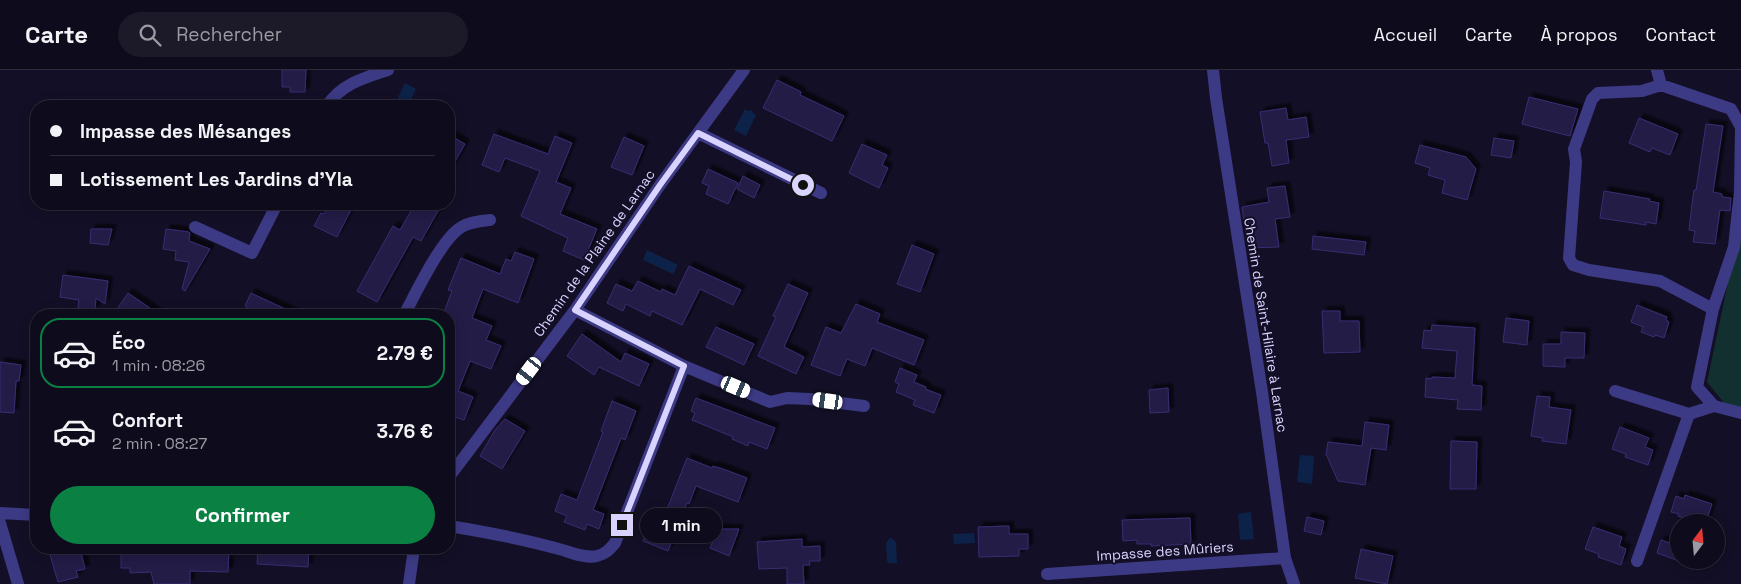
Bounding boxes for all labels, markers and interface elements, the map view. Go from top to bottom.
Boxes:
search box [118,12,468,57]
text: Carte [25,19,88,50]
icon: search [136,21,164,49]
text: Rechercher [176,22,282,47]
text: Accueil [1374,23,1437,46]
text: Carte [1465,23,1512,46]
text: À propos [1540,23,1618,46]
text: Contact [1646,23,1716,46]
text: Impasse des Mésanges [80,119,291,144]
street label: Chemin de la Plaine de Larnac [529,166,659,340]
text: Lotissement Les Jardins d'Yla [80,167,353,192]
route start [792,174,814,196]
street label: Chemin de Saint-Hilaire à Larnac [1240,216,1292,434]
text: Éco [112,330,145,355]
icon: car [52,331,97,376]
text: 2.79 € [377,341,433,366]
text: 1 min · 08:26 [112,355,205,376]
car [513,355,544,387]
car [719,374,752,400]
car [812,391,843,411]
text: Confort [112,408,183,433]
icon: car [52,409,97,454]
text: 3.76 € [377,419,433,444]
text: 2 min · 08:27 [112,433,207,454]
button: Confirmer [50,486,435,544]
callout: 1 min [640,508,722,542]
route end [611,514,633,536]
north arrow [1670,514,1725,569]
map controls [1670,514,1725,569]
text: 1 min [661,515,701,536]
street label: Impasse des Mûriers [1096,537,1234,565]

